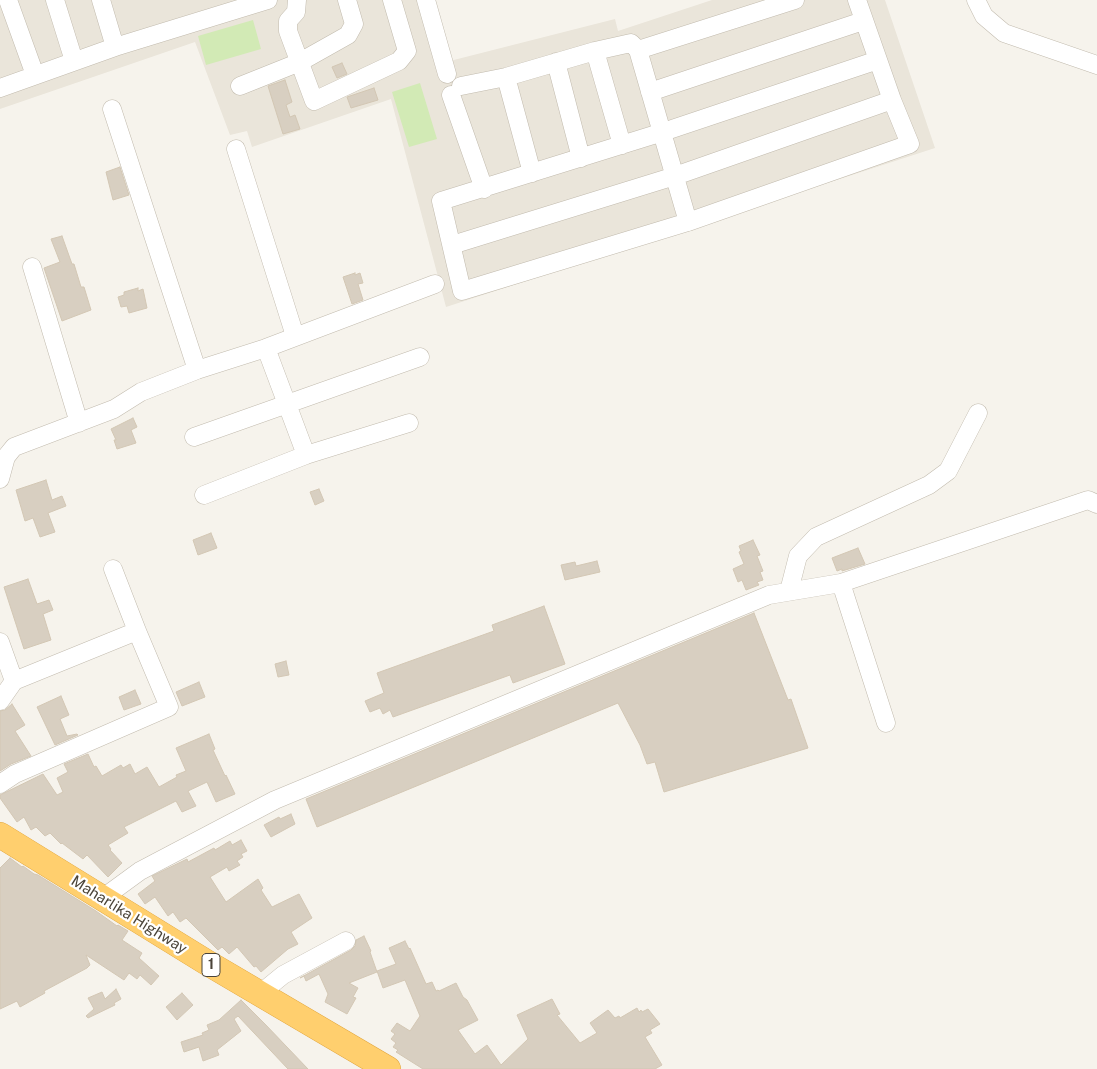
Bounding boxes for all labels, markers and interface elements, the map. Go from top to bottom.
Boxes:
street label: Maharlika Highway [68,872,190,958]
road number: 1 [202,954,220,976]

